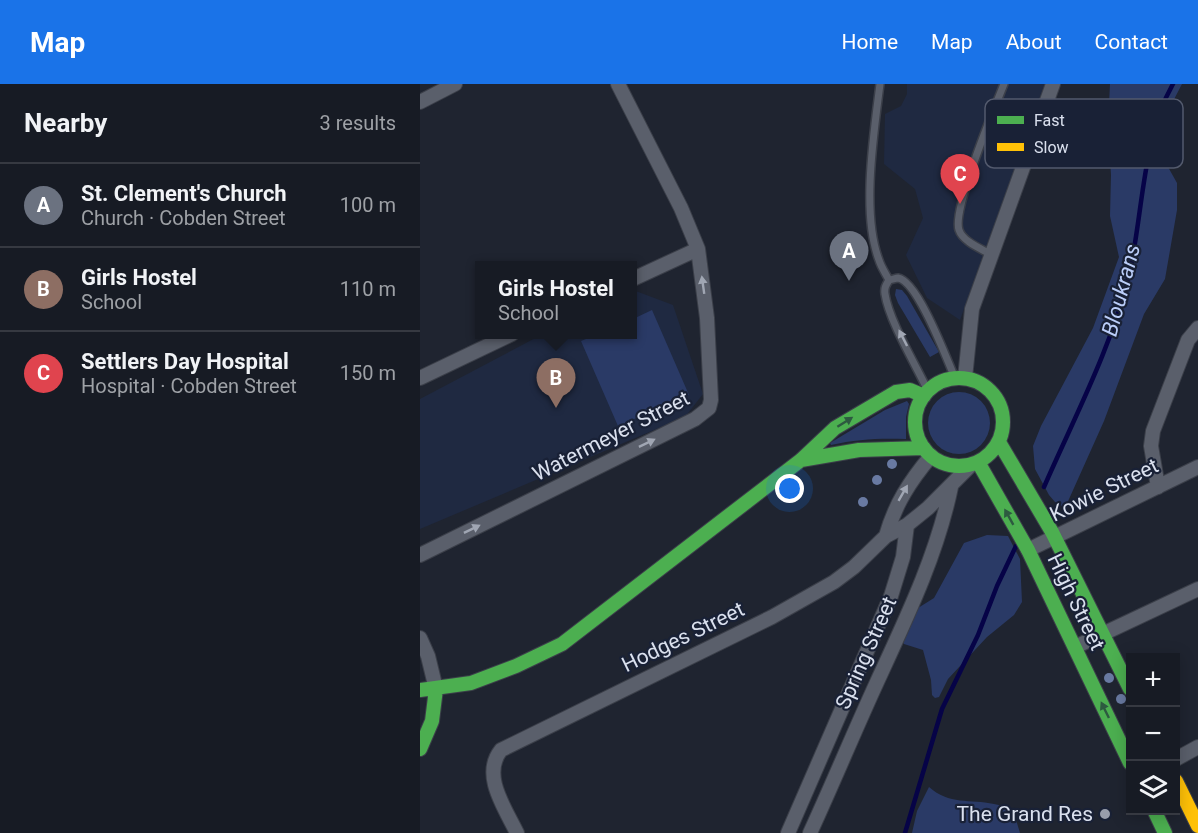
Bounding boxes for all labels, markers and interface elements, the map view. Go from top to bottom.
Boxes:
text: Map [30,26,85,59]
text: Home [842,30,898,54]
text: Map [931,30,973,54]
text: About [1006,30,1062,54]
text: Contact [1095,30,1168,54]
legend [985,99,1183,168]
text: Nearby [24,108,107,138]
text: 3 results [320,111,396,135]
text: Fast [1034,111,1065,130]
text: Slow [1034,138,1069,157]
pin: C [940,154,980,204]
text: St. Clement's Church [81,181,287,206]
text: A [37,193,50,217]
text: 100 m [340,193,396,217]
text: Church · Cobden Street [81,206,286,230]
pin: A [830,232,868,281]
water label: Bloukrans [1097,241,1145,339]
popup [475,261,637,339]
text: Girls Hostel [81,265,197,290]
one-way arrow [698,275,707,294]
text: Girls Hostel [498,276,614,301]
text: B [37,277,50,301]
text: 110 m [340,277,396,301]
text: School [81,290,142,314]
text: School [498,301,559,325]
one-way arrow [898,330,908,347]
text: Settlers Day Hospital [81,349,289,374]
pin: B [536,358,576,408]
text: C [37,361,50,385]
text: 150 m [340,361,396,385]
text: Hospital · Cobden Street [81,374,297,398]
street label: Watermeyer Street [529,386,694,486]
one-way arrow [837,416,853,427]
one-way arrow [639,438,656,447]
street label: Kowie Street [1046,453,1162,527]
your location [775,474,804,503]
one-way arrow [898,484,908,501]
one-way arrow [1004,508,1014,525]
one-way arrow [464,524,481,534]
street label: High Street [1042,550,1110,654]
street label: Spring Street [831,593,902,713]
street label: Hodges Street [618,597,748,677]
map controls [1126,653,1180,815]
button: + [1126,653,1180,707]
one-way arrow [1100,702,1110,719]
button: − [1126,707,1180,761]
button: layers [1126,761,1180,815]
place label: The Grand Res [957,802,1093,826]
marker: The Grand Res [1098,807,1112,821]

